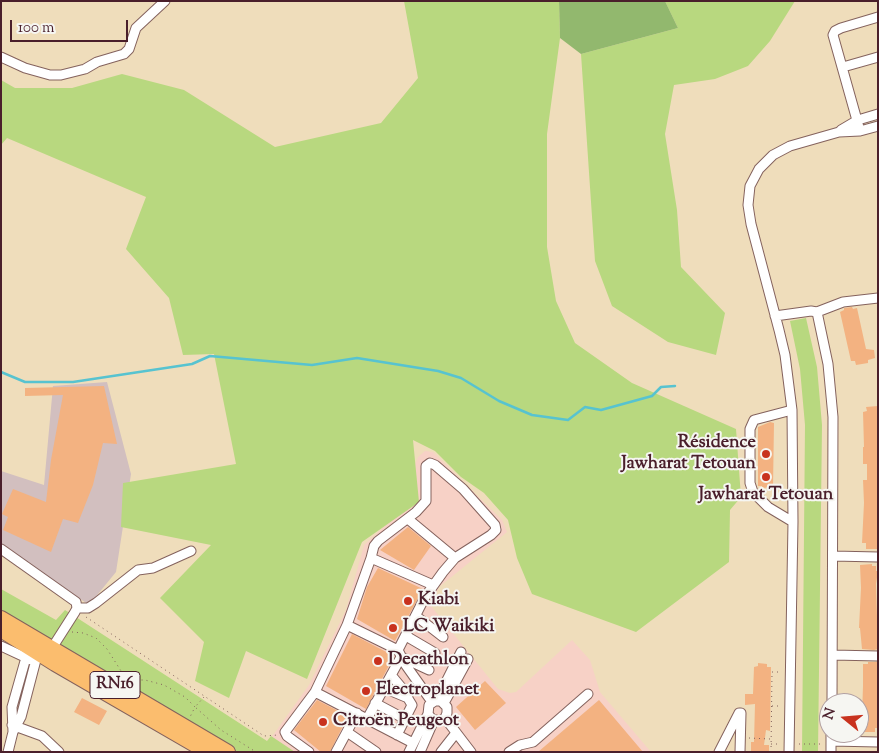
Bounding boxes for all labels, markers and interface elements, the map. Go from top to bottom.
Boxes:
scale bar [12,10,130,42]
text: 100 m [18,18,54,39]
place label: Résidence Jawharat Tetouan [621,433,756,476]
marker: Résidence Jawharat Tetouan [760,448,772,460]
marker: Jawharat Tetouan [760,471,772,483]
place label: Jawharat Tetouan [699,485,833,507]
place label: Kiabi [418,590,459,612]
marker: Kiabi [402,595,414,607]
place label: LC Waikiki [403,617,494,639]
marker: LC Waikiki [387,622,399,634]
place label: Decathlon [388,650,469,672]
marker: Decathlon [372,655,384,667]
road number: RN16 [90,672,140,698]
place label: Electroplanet [376,680,479,702]
marker: Electroplanet [360,685,372,697]
north arrow [819,693,869,743]
text: N [819,706,842,722]
place label: Citroën Peugeot [333,711,459,733]
marker: Citroën Peugeot [317,716,329,728]

